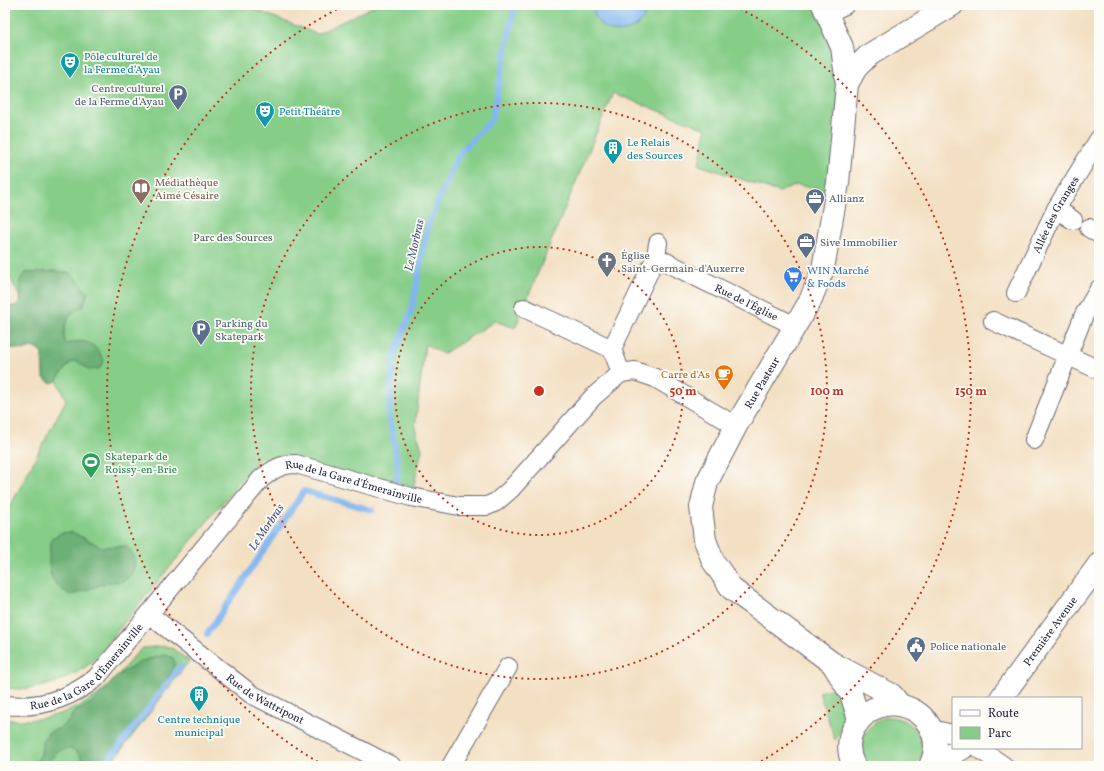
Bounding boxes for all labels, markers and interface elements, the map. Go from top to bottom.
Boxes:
place label: Pôle culturel de la Ferme d’Ayau [84,50,160,78]
theatre icon: Pôle culturel de la Ferme d’Ayau [59,51,81,79]
place label: Centre culturel de la Ferme d'Ayau [75,82,164,110]
parking icon: Centre culturel de la Ferme d'Ayau [167,83,189,111]
theatre icon: Petit Théâtre [254,100,276,128]
place label: Petit Théâtre [279,105,340,120]
place label: Le Relais des Sources [627,136,683,164]
building icon: Le Relais des Sources [602,137,624,165]
street label: Allée des Granges [1030,173,1084,256]
place label: Médiathèque Aimé Césaire [155,176,219,204]
library icon: Médiathèque Aimé Césaire [130,177,152,205]
office icon: Allianz [804,187,826,215]
place label: Allianz [829,192,865,207]
water label: Le Morbras [401,217,429,273]
park label: Parc des Sources [193,231,273,246]
office icon: Sive Immobilier [795,231,817,259]
place label: Sive Immobilier [820,236,898,251]
place label: Église Saint-Germain-d'Auxerre [621,249,745,277]
church icon: Église Saint-Germain-d'Auxerre [596,250,618,278]
place label: WIN Marché & Foods [807,264,869,292]
supermarket icon: WIN Marché & Foods [782,265,804,293]
street label: Rue de l'Église [712,281,780,325]
place label: Parking du Skatepark [215,317,268,345]
parking icon: Parking du Skatepark [190,318,212,346]
street label: Rue Pasteur [742,354,784,412]
cafe icon: Carre d'As [713,363,735,391]
place label: Carre d'As [661,368,710,383]
centre of rings [532,384,546,398]
text: 50 m [669,384,697,400]
text: 100 m [810,384,844,400]
text: 150 m [955,384,987,400]
place label: Skatepark de Roissy-en-Brie [105,450,177,478]
sports icon: Skatepark de Roissy-en-Brie [80,451,102,479]
street label: Rue de la Gare d'Émerainville [284,458,423,508]
water label: Le Morbras [245,501,289,554]
street label: Première Avenue [1021,594,1082,670]
street label: Rue de la Gare d'Émerainville [29,621,147,714]
public building icon: Police nationale [905,635,927,663]
place label: Police nationale [930,640,1006,655]
street label: Rue de Wattripont [222,671,306,729]
building icon: Centre technique municipal [188,684,210,712]
legend [952,697,1082,749]
text: Route [988,706,1019,722]
place label: Centre technique municipal [158,713,240,741]
text: Parc [988,726,1011,742]

